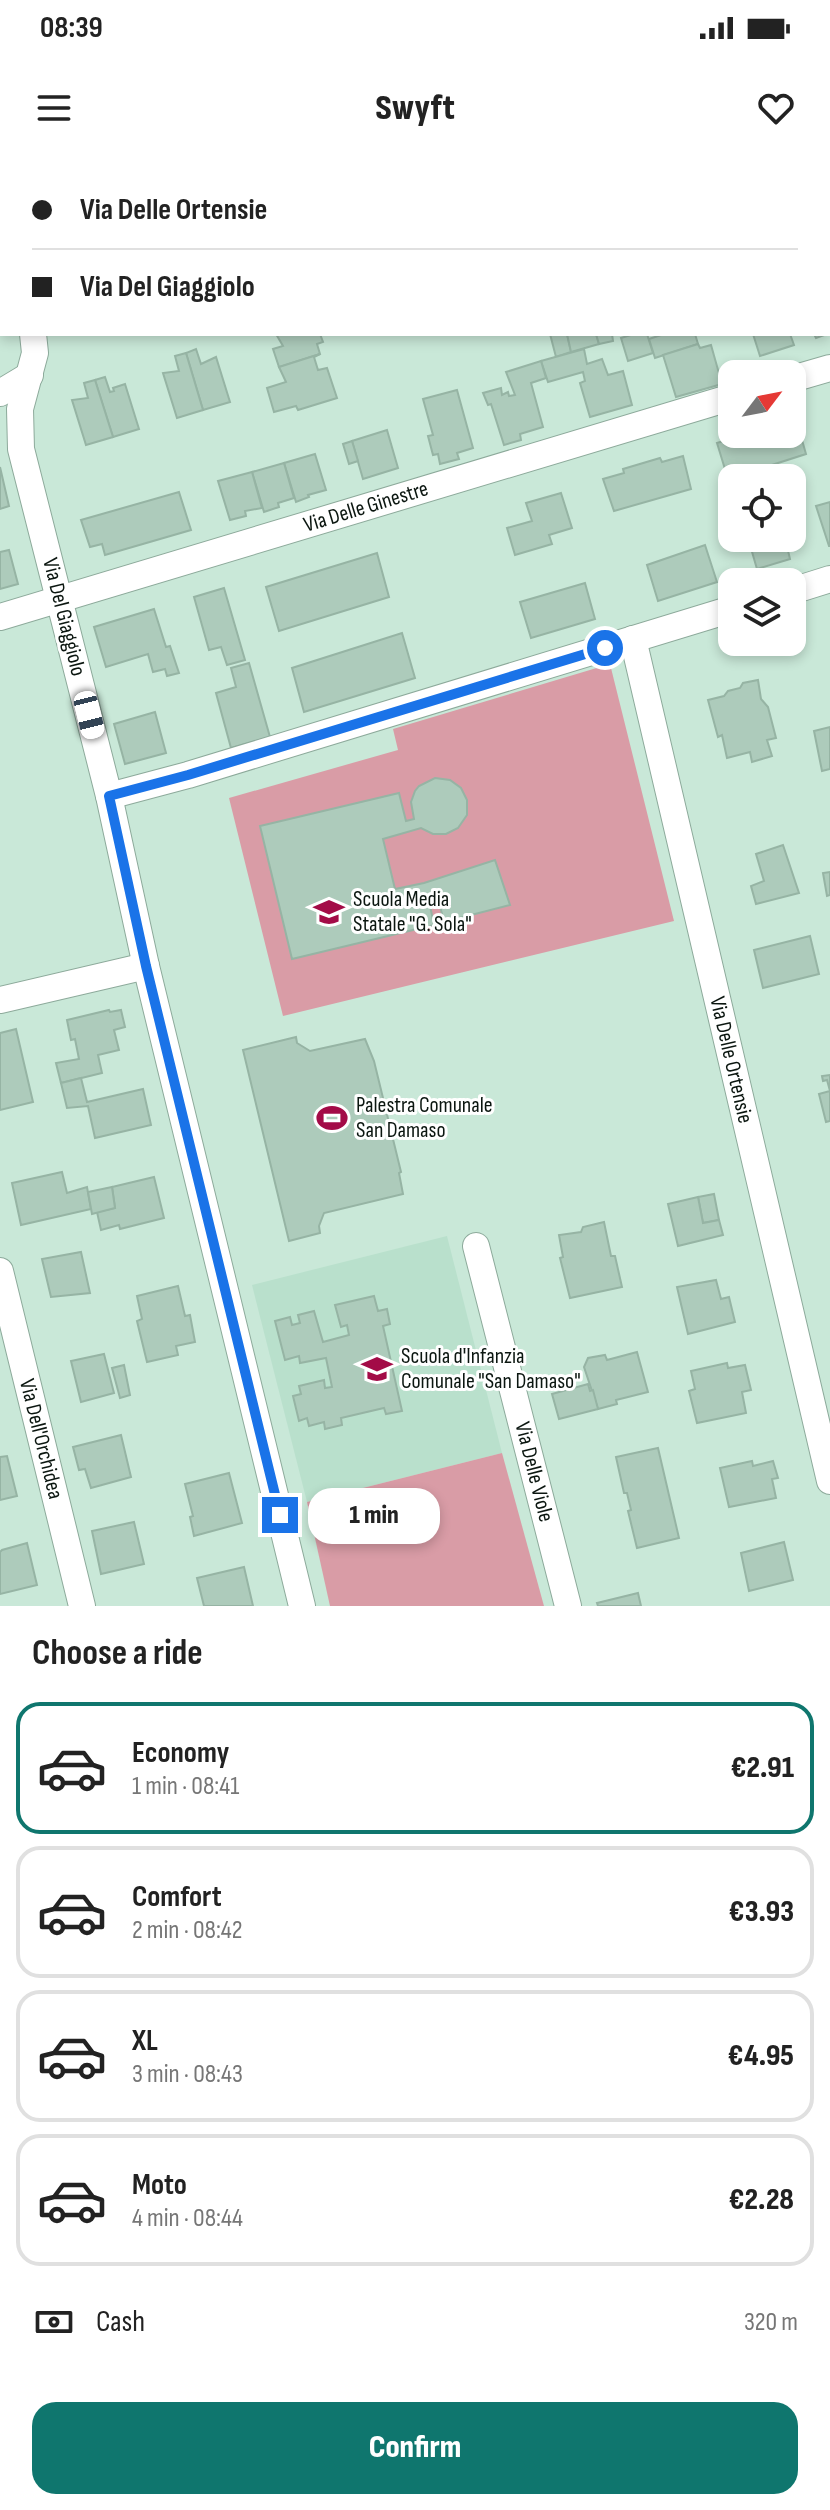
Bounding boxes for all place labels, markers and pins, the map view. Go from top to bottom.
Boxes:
place label: Scuola Media Statale "G. Sola" [353,886,472,938]
school or university icon: Scuola Media Statale "G. Sola" [312,895,346,929]
place label: Palestra Comunale San Damaso [356,1092,493,1144]
sports icon: Palestra Comunale San Damaso [315,1101,349,1135]
place label: Scuola d'Infanzia Comunale "San Damaso" [401,1343,581,1395]
school or university icon: Scuola d'Infanzia Comunale "San Damaso" [360,1352,394,1386]

